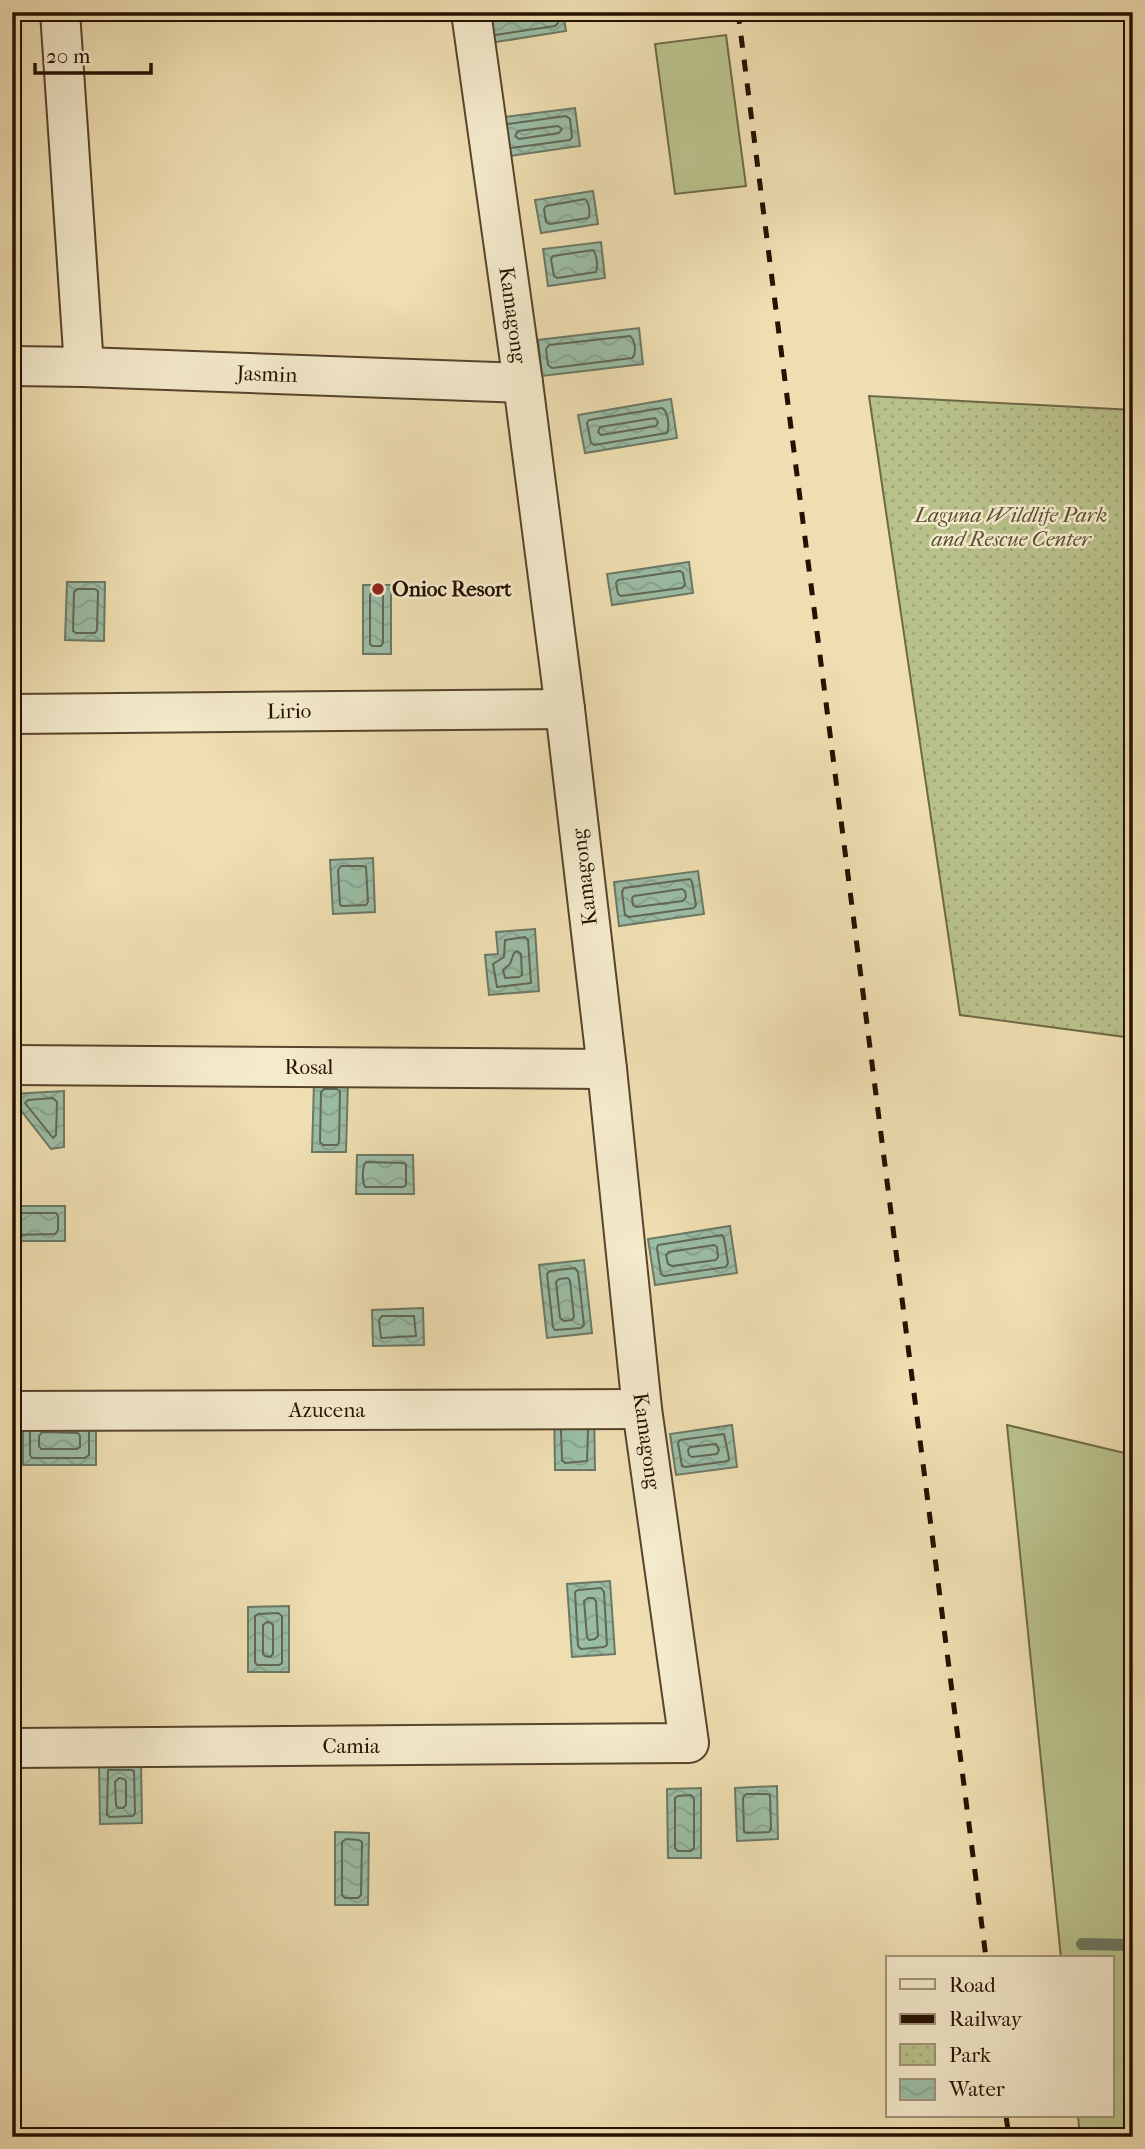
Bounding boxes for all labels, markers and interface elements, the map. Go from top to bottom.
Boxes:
scale bar [35,32,150,76]
text: 20 m [46,44,91,68]
street label: Kamagong [494,265,532,366]
street label: Jasmin [234,361,298,387]
park label: Laguna Wildlife Park and Rescue Center [913,503,1107,551]
place label: Onioc Resort [392,577,512,601]
marker: Onioc Resort [370,581,386,597]
street label: Lirio [267,699,311,723]
street label: Kamagong [566,826,602,927]
street label: Rosal [285,1055,334,1079]
street label: Kamagong [628,1391,666,1492]
street label: Azucena [288,1398,365,1422]
street label: Camia [322,1734,380,1758]
legend [886,1956,1114,2118]
text: Road [949,1973,996,1997]
text: Railway [949,2007,1023,2031]
text: Park [949,2043,991,2067]
text: Water [948,2077,1005,2101]

